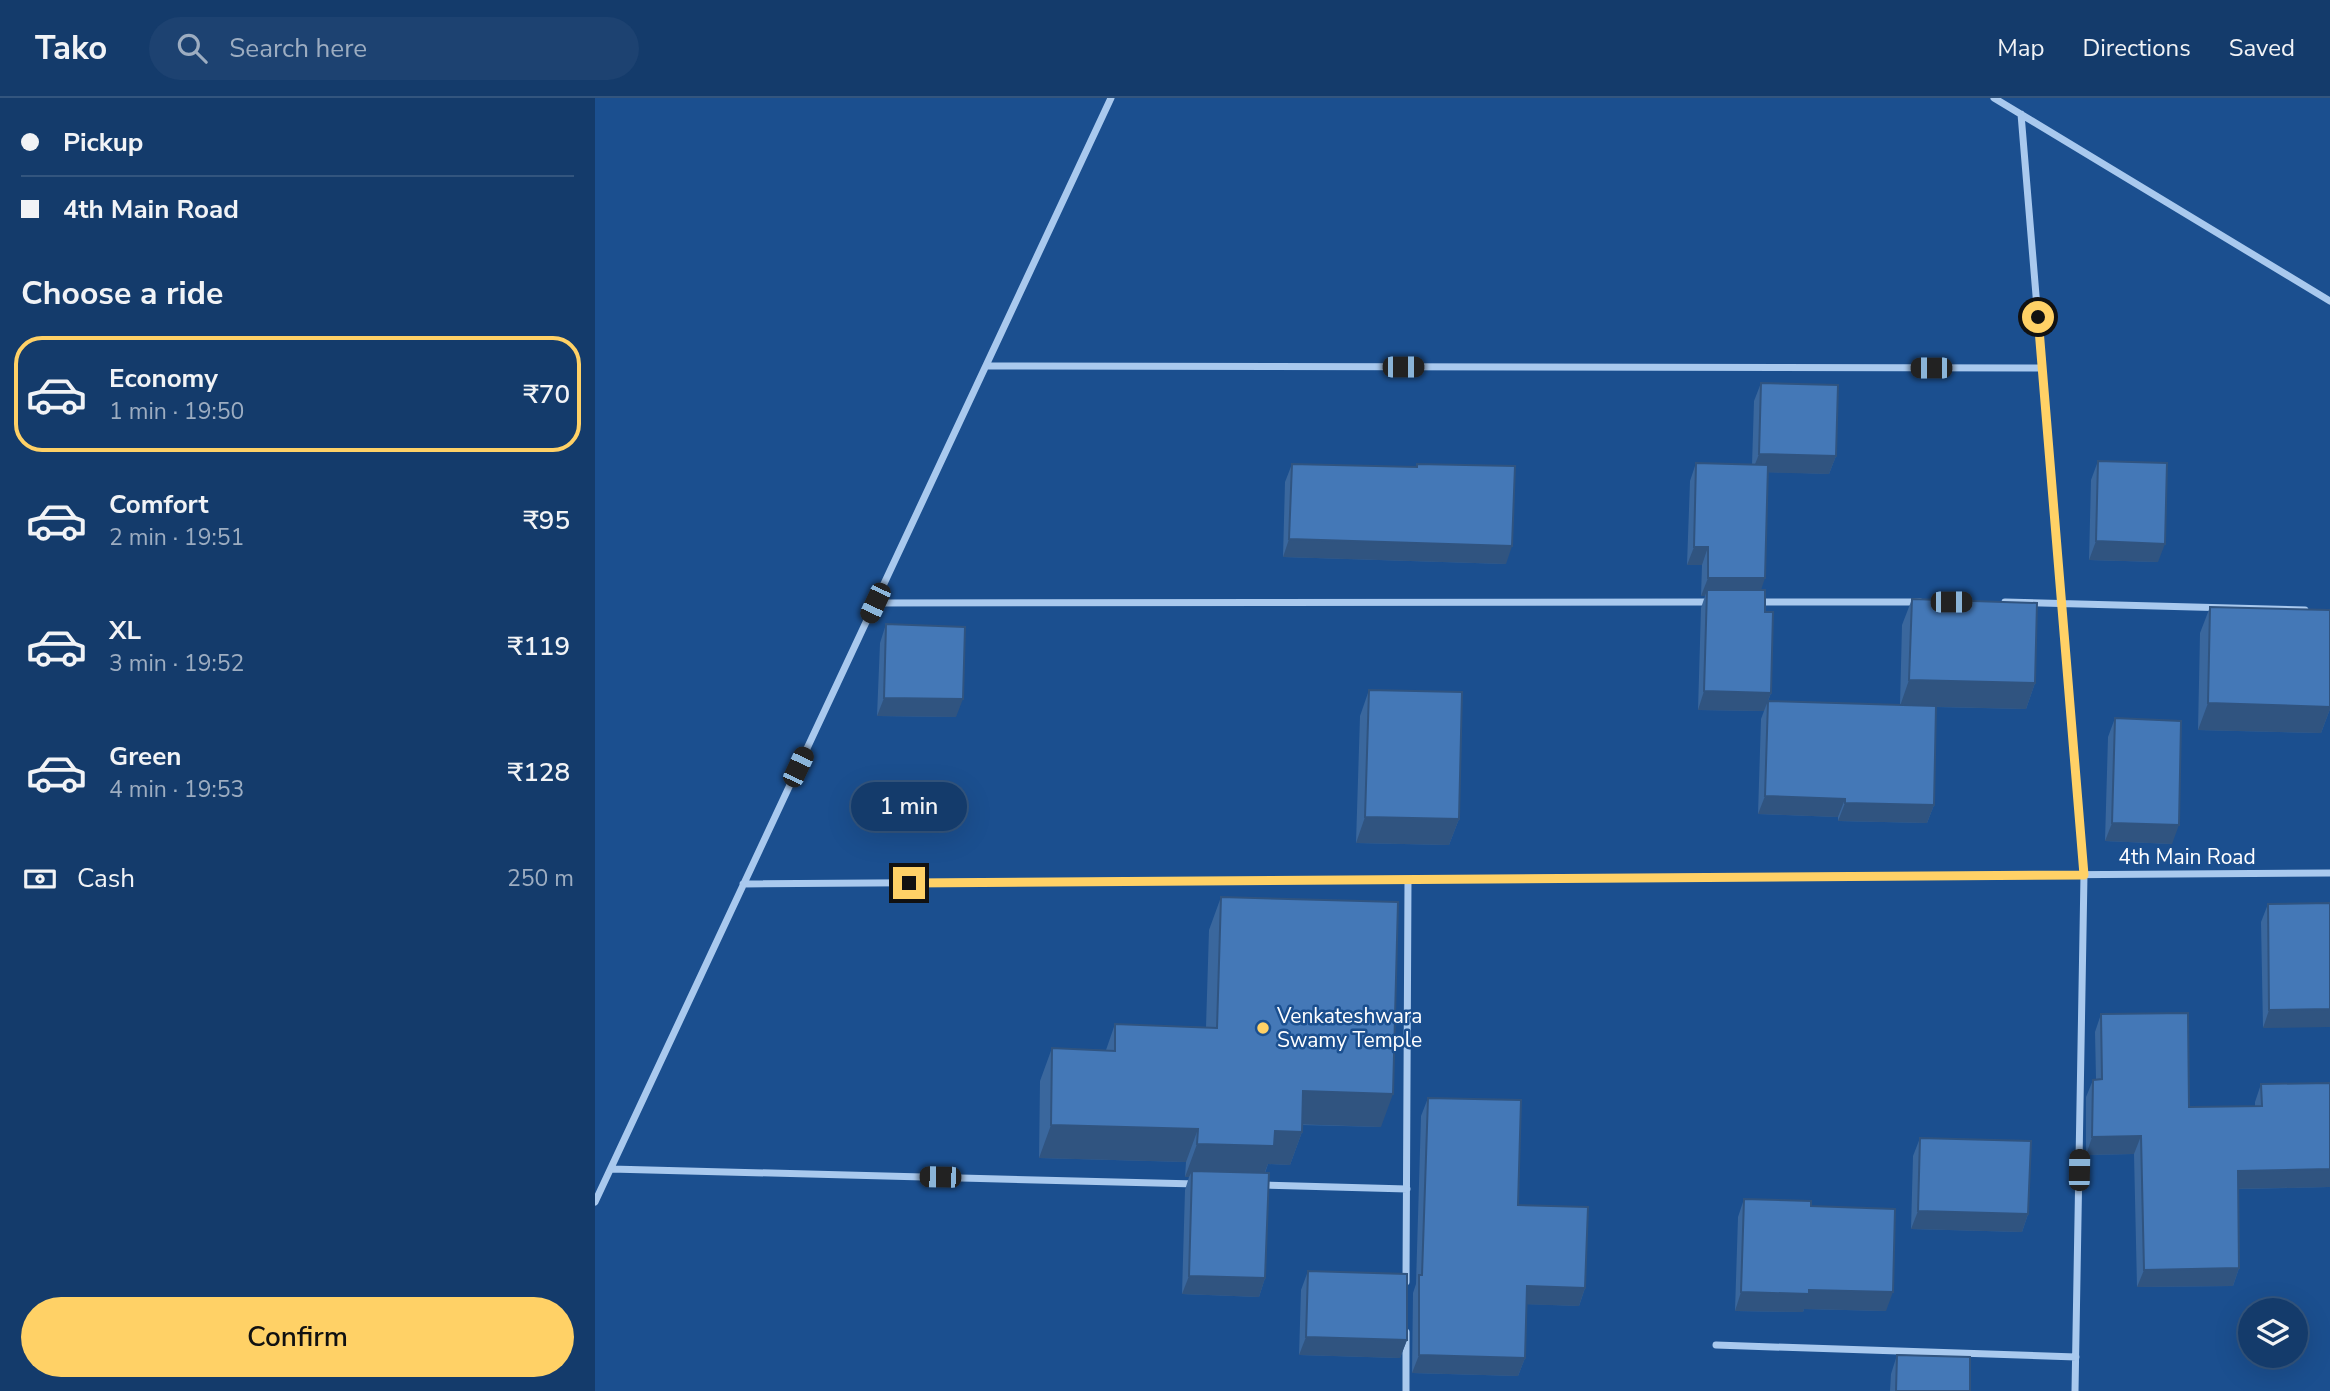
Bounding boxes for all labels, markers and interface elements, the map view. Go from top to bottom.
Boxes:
search box [149,17,639,80]
text: Tako [35,26,107,71]
icon: search [173,29,211,67]
text: Search here [229,31,367,66]
text: Map [1997,32,2044,64]
text: Directions [2082,32,2191,64]
text: Saved [2229,32,2295,64]
text: Pickup [63,125,143,160]
text: 4th Main Road [63,192,239,227]
text: Choose a ride [21,272,223,315]
route start [2022,301,2054,333]
car [1383,357,1425,378]
car [1911,358,1953,379]
text: Economy [109,361,218,396]
icon: car [25,363,88,426]
text: ₹70 [523,377,570,412]
text: 1 min · 19:50 [109,396,244,427]
text: Comfort [109,487,209,522]
icon: car [25,489,88,552]
text: ₹95 [523,503,570,538]
text: 2 min · 19:51 [109,522,244,553]
car [857,580,894,626]
car [1931,592,1973,613]
text: XL [109,613,141,648]
icon: car [25,615,88,678]
text: ₹119 [508,629,570,664]
text: 3 min · 19:52 [109,648,244,679]
text: Green [109,739,182,774]
icon: car [25,741,88,804]
car [780,744,817,790]
text: ₹128 [508,755,570,790]
text: 4 min · 19:53 [109,774,244,805]
callout: 1 min [851,782,967,830]
text: 1 min [880,791,938,822]
street label: 4th Main Road [2118,843,2256,871]
icon: cash [21,860,59,898]
text: Cash [77,861,135,896]
text: 250 m [507,863,574,894]
route end [893,867,925,899]
place label: Venkateshwara Swamy Temple [1276,1002,1422,1054]
marker: Venkateshwara Swamy Temple [1255,1020,1271,1036]
car [2069,1149,2090,1191]
car [919,1166,962,1188]
button: Confirm [21,1297,574,1377]
map controls [2238,1298,2308,1368]
button: layers [2238,1298,2308,1368]

